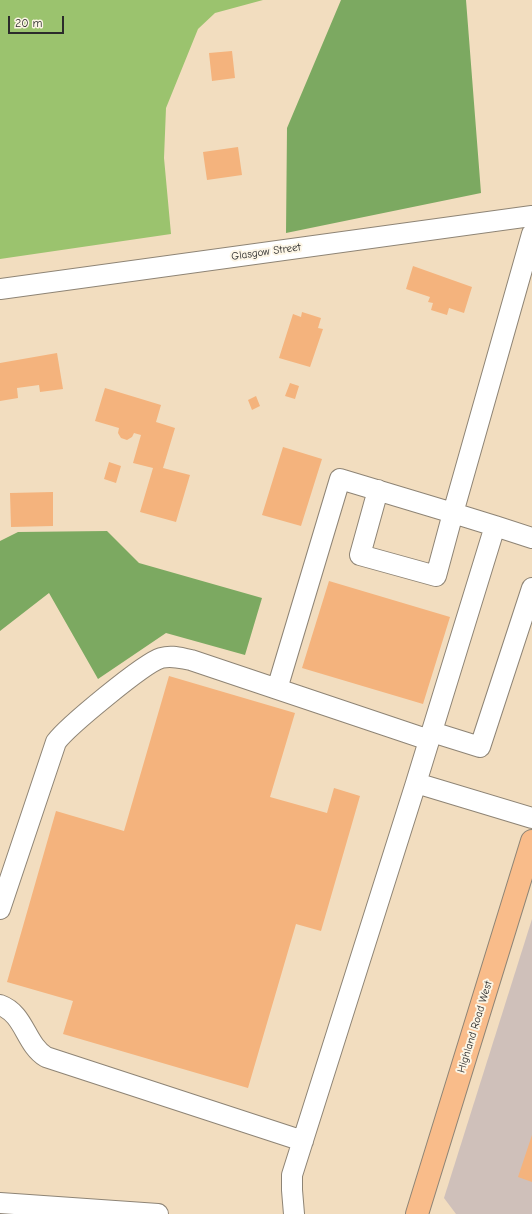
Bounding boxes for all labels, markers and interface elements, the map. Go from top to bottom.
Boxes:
scale bar [10,8,66,34]
text: 20 m [15,16,43,30]
street label: Glasgow Street [230,241,302,263]
street label: Highland Road West [455,980,495,1074]

